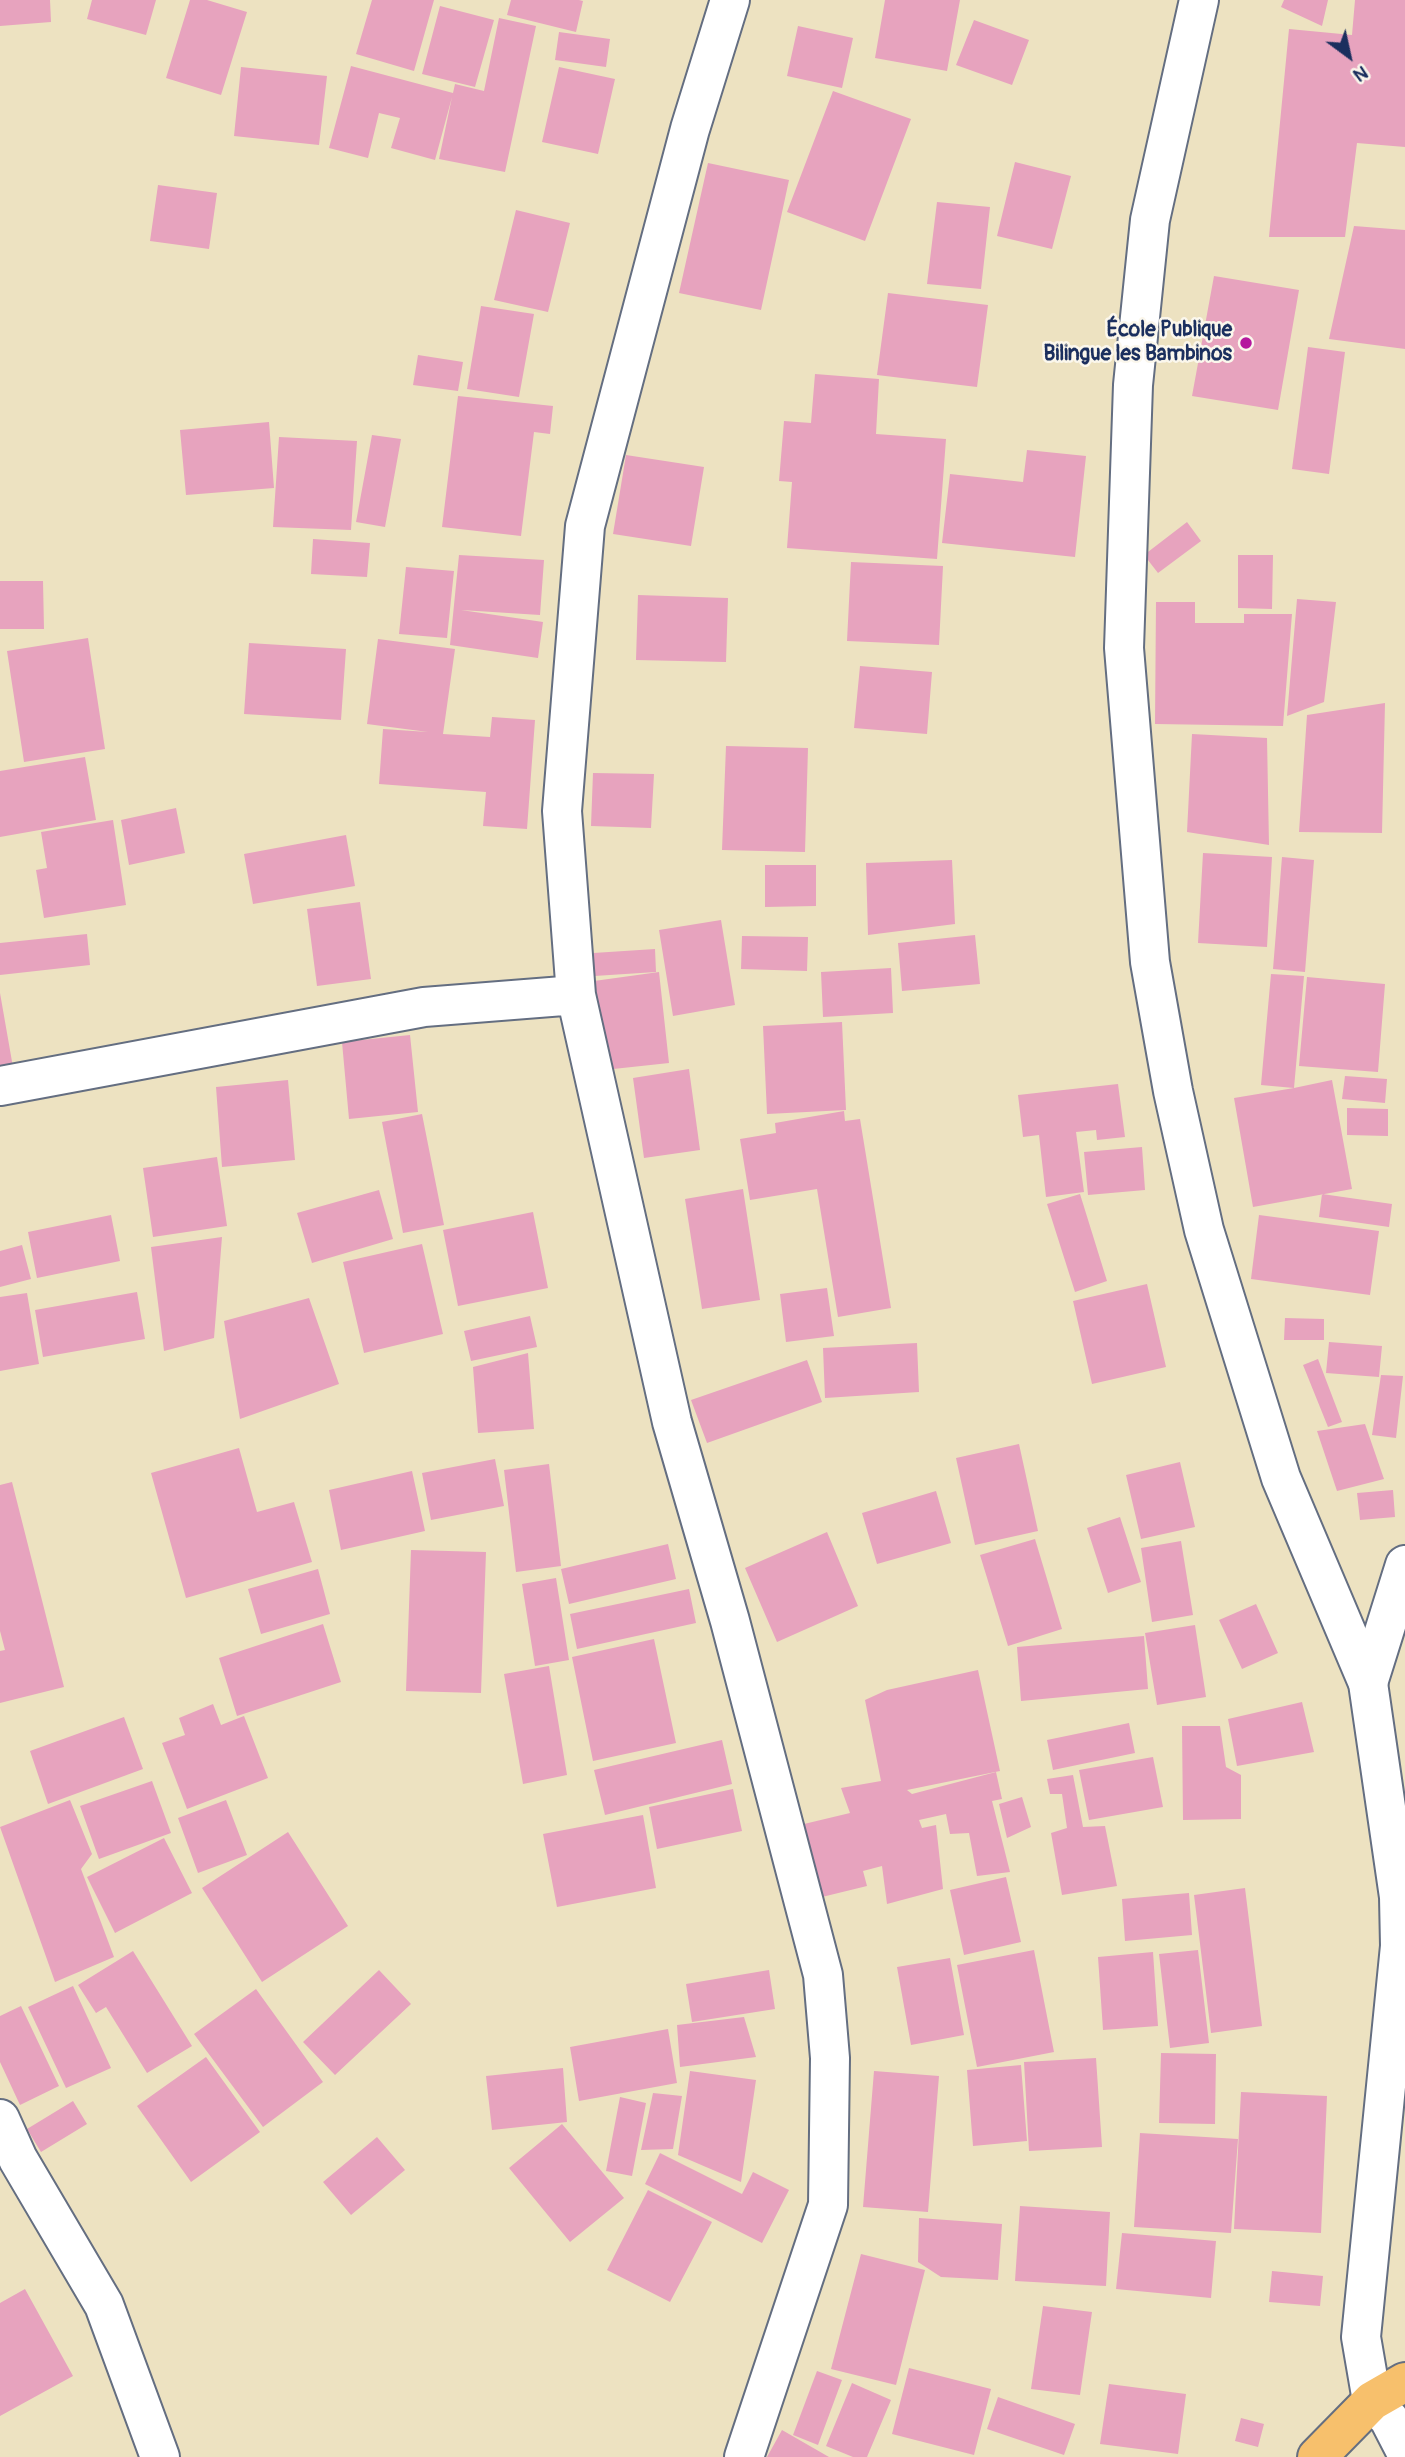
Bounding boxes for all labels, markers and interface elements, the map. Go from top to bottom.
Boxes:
north arrow [1314,21,1384,91]
text: N [1349,60,1372,87]
place label: École Publique Bilingue les Bambinos [1044,318,1232,368]
marker: École Publique Bilingue les Bambinos [1238,335,1254,351]

